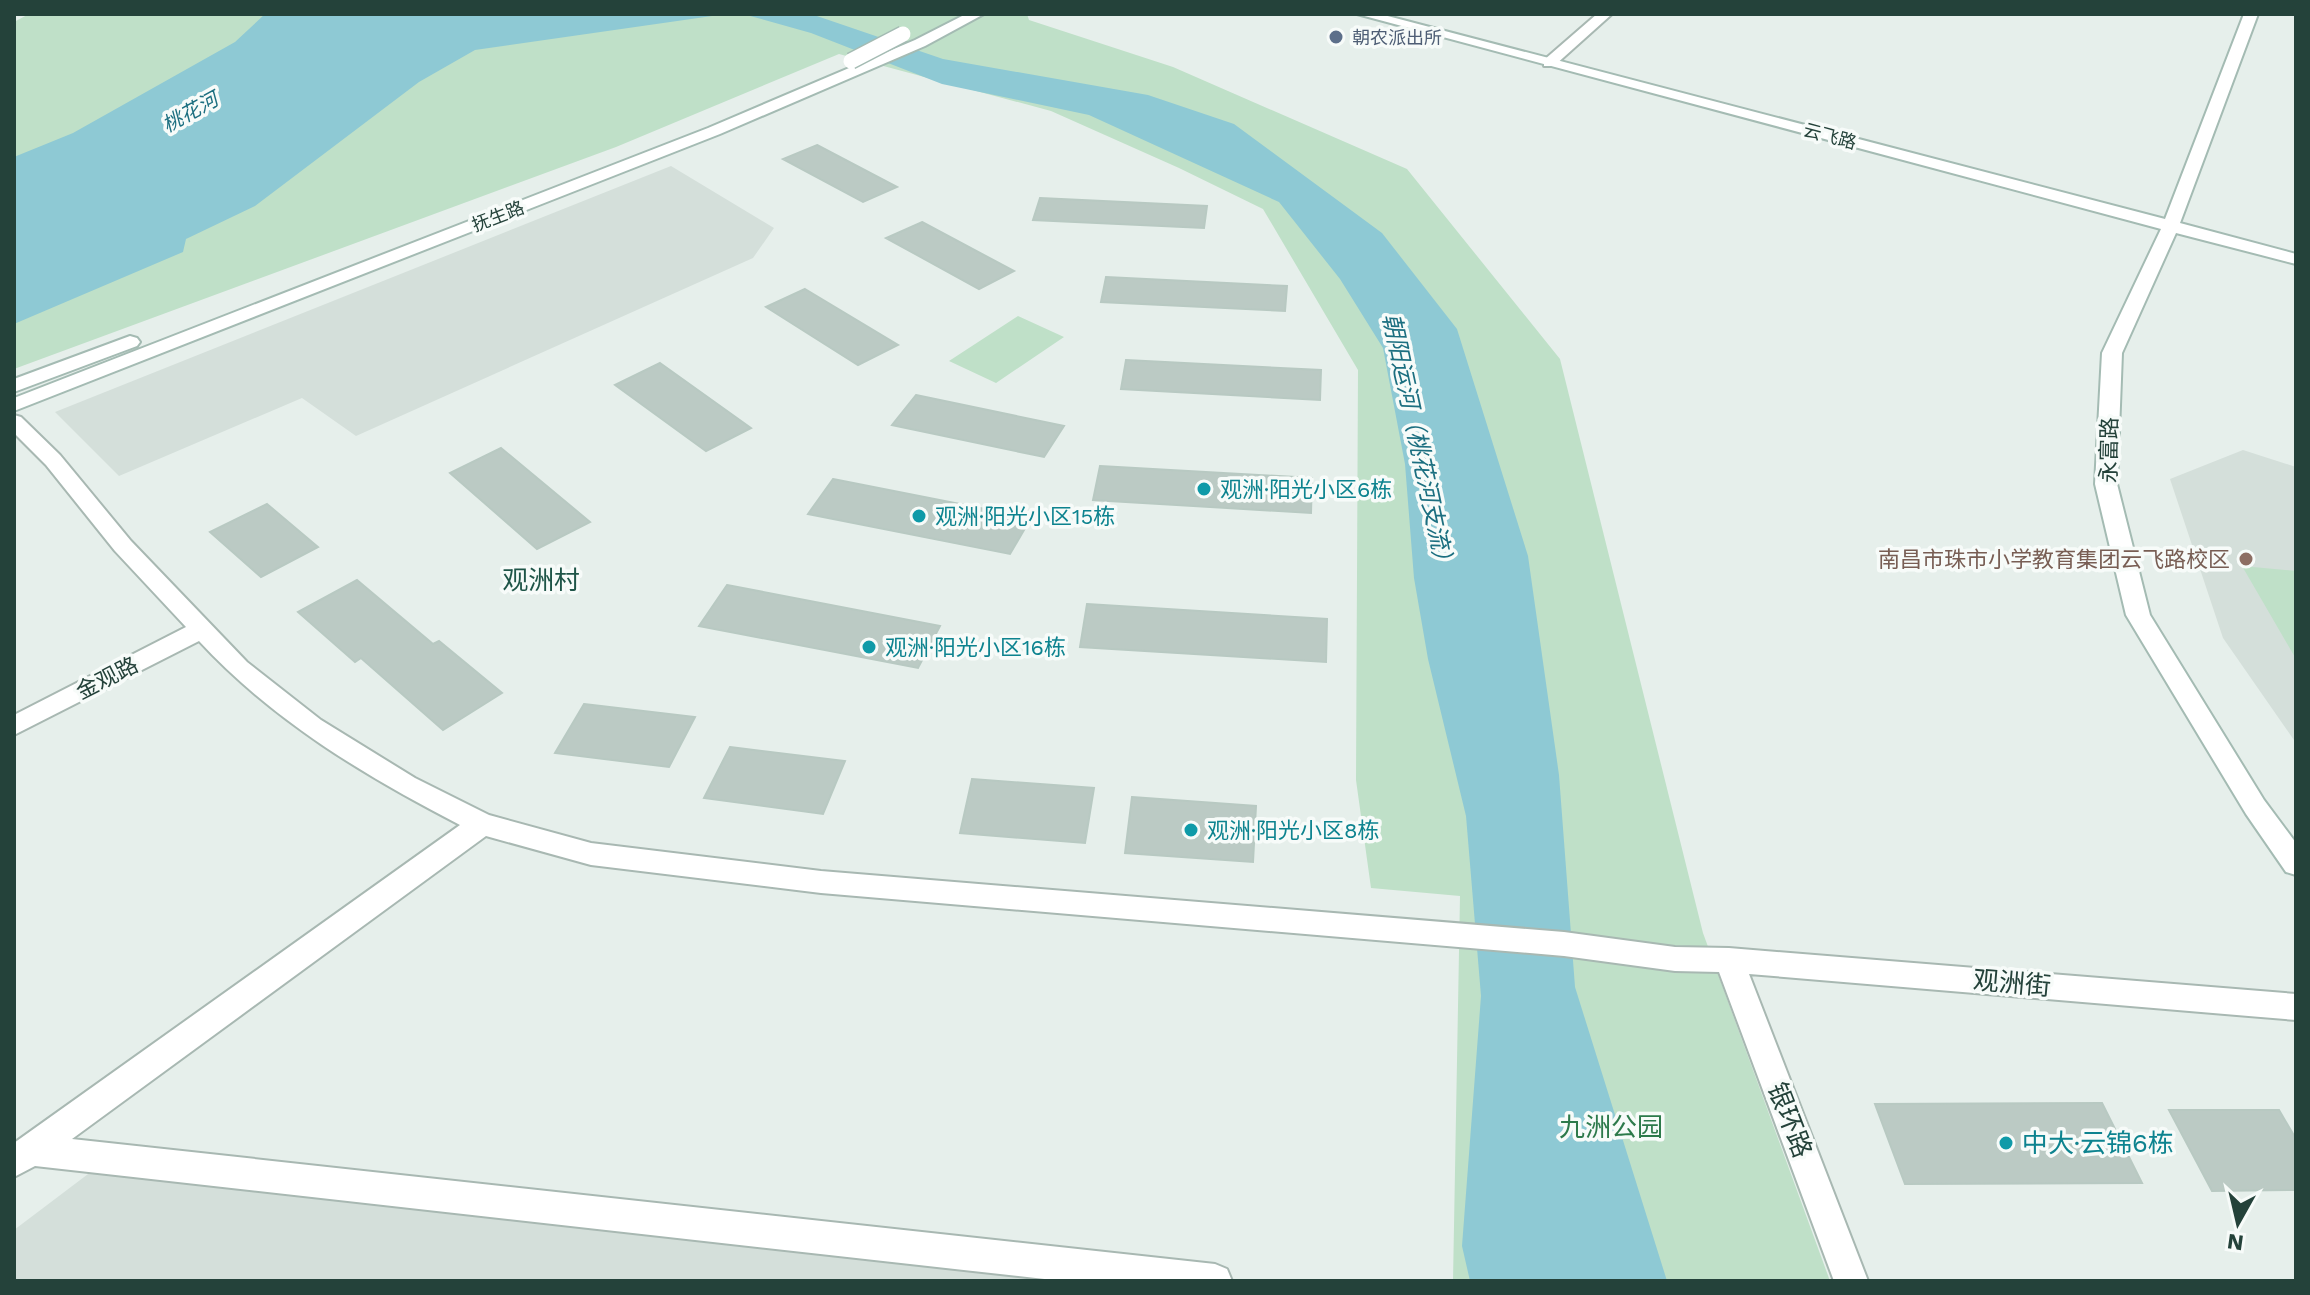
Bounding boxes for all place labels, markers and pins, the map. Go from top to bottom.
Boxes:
place label: 朝农派出所 [1352,27,1442,48]
marker: 朝农派出所 [1327,28,1345,46]
place label: 观洲·阳光小区6栋 [1220,477,1392,502]
marker: 观洲·阳光小区6栋 [1195,480,1213,498]
place label: 观洲·阳光小区15栋 [935,504,1115,529]
marker: 观洲·阳光小区15栋 [910,507,928,525]
place label: 南昌市珠市小学教育集团云飞路校区 [1878,547,2230,572]
marker: 南昌市珠市小学教育集团云飞路校区 [2237,550,2255,568]
place label: 观洲·阳光小区16栋 [885,635,1066,660]
marker: 观洲·阳光小区16栋 [860,638,878,656]
place label: 观洲·阳光小区8栋 [1207,818,1380,843]
marker: 观洲·阳光小区8栋 [1182,821,1200,839]
place label: 中大·云锦6栋 [2022,1128,2174,1158]
marker: 中大·云锦6栋 [1997,1134,2015,1152]

